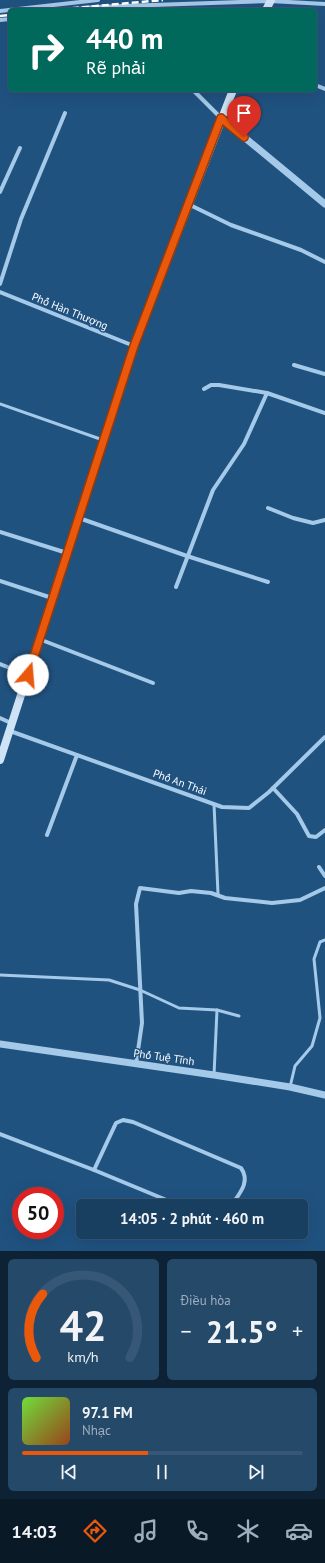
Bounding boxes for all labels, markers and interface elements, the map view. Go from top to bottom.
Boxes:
text: 440 m [86,20,163,57]
icon: right [20,24,72,76]
text: Rẽ phải [86,56,146,79]
pin [227,96,261,137]
icon: arrive [233,102,255,124]
street label: Phố Hàn Thượng [30,289,110,333]
position arrow [7,654,49,696]
street label: Phố An Thái [151,766,209,798]
street label: Phố Tuệ Tĩnh [133,1046,195,1068]
speed limit sign: 50 [12,1187,64,1239]
text: 14:05 · 2 phút · 460 m [120,1209,264,1228]
text: Điều hòa [181,1292,231,1309]
text: 42 [60,1298,107,1351]
text: 21.5° [206,1312,278,1351]
text: − [181,1317,192,1345]
text: + [292,1317,303,1345]
text: km/h [68,1346,99,1365]
text: 97.1 FM [82,1403,133,1422]
text: Nhạc [82,1422,111,1439]
icon: previous [58,1461,80,1483]
icon: pause [151,1461,173,1483]
icon: next [245,1461,267,1483]
icon: directions [81,1517,109,1545]
icon: music [132,1517,160,1545]
icon: phone [183,1517,211,1545]
icon: climate [234,1517,262,1545]
icon: car [285,1517,313,1545]
text: 14:03 [12,1520,57,1543]

